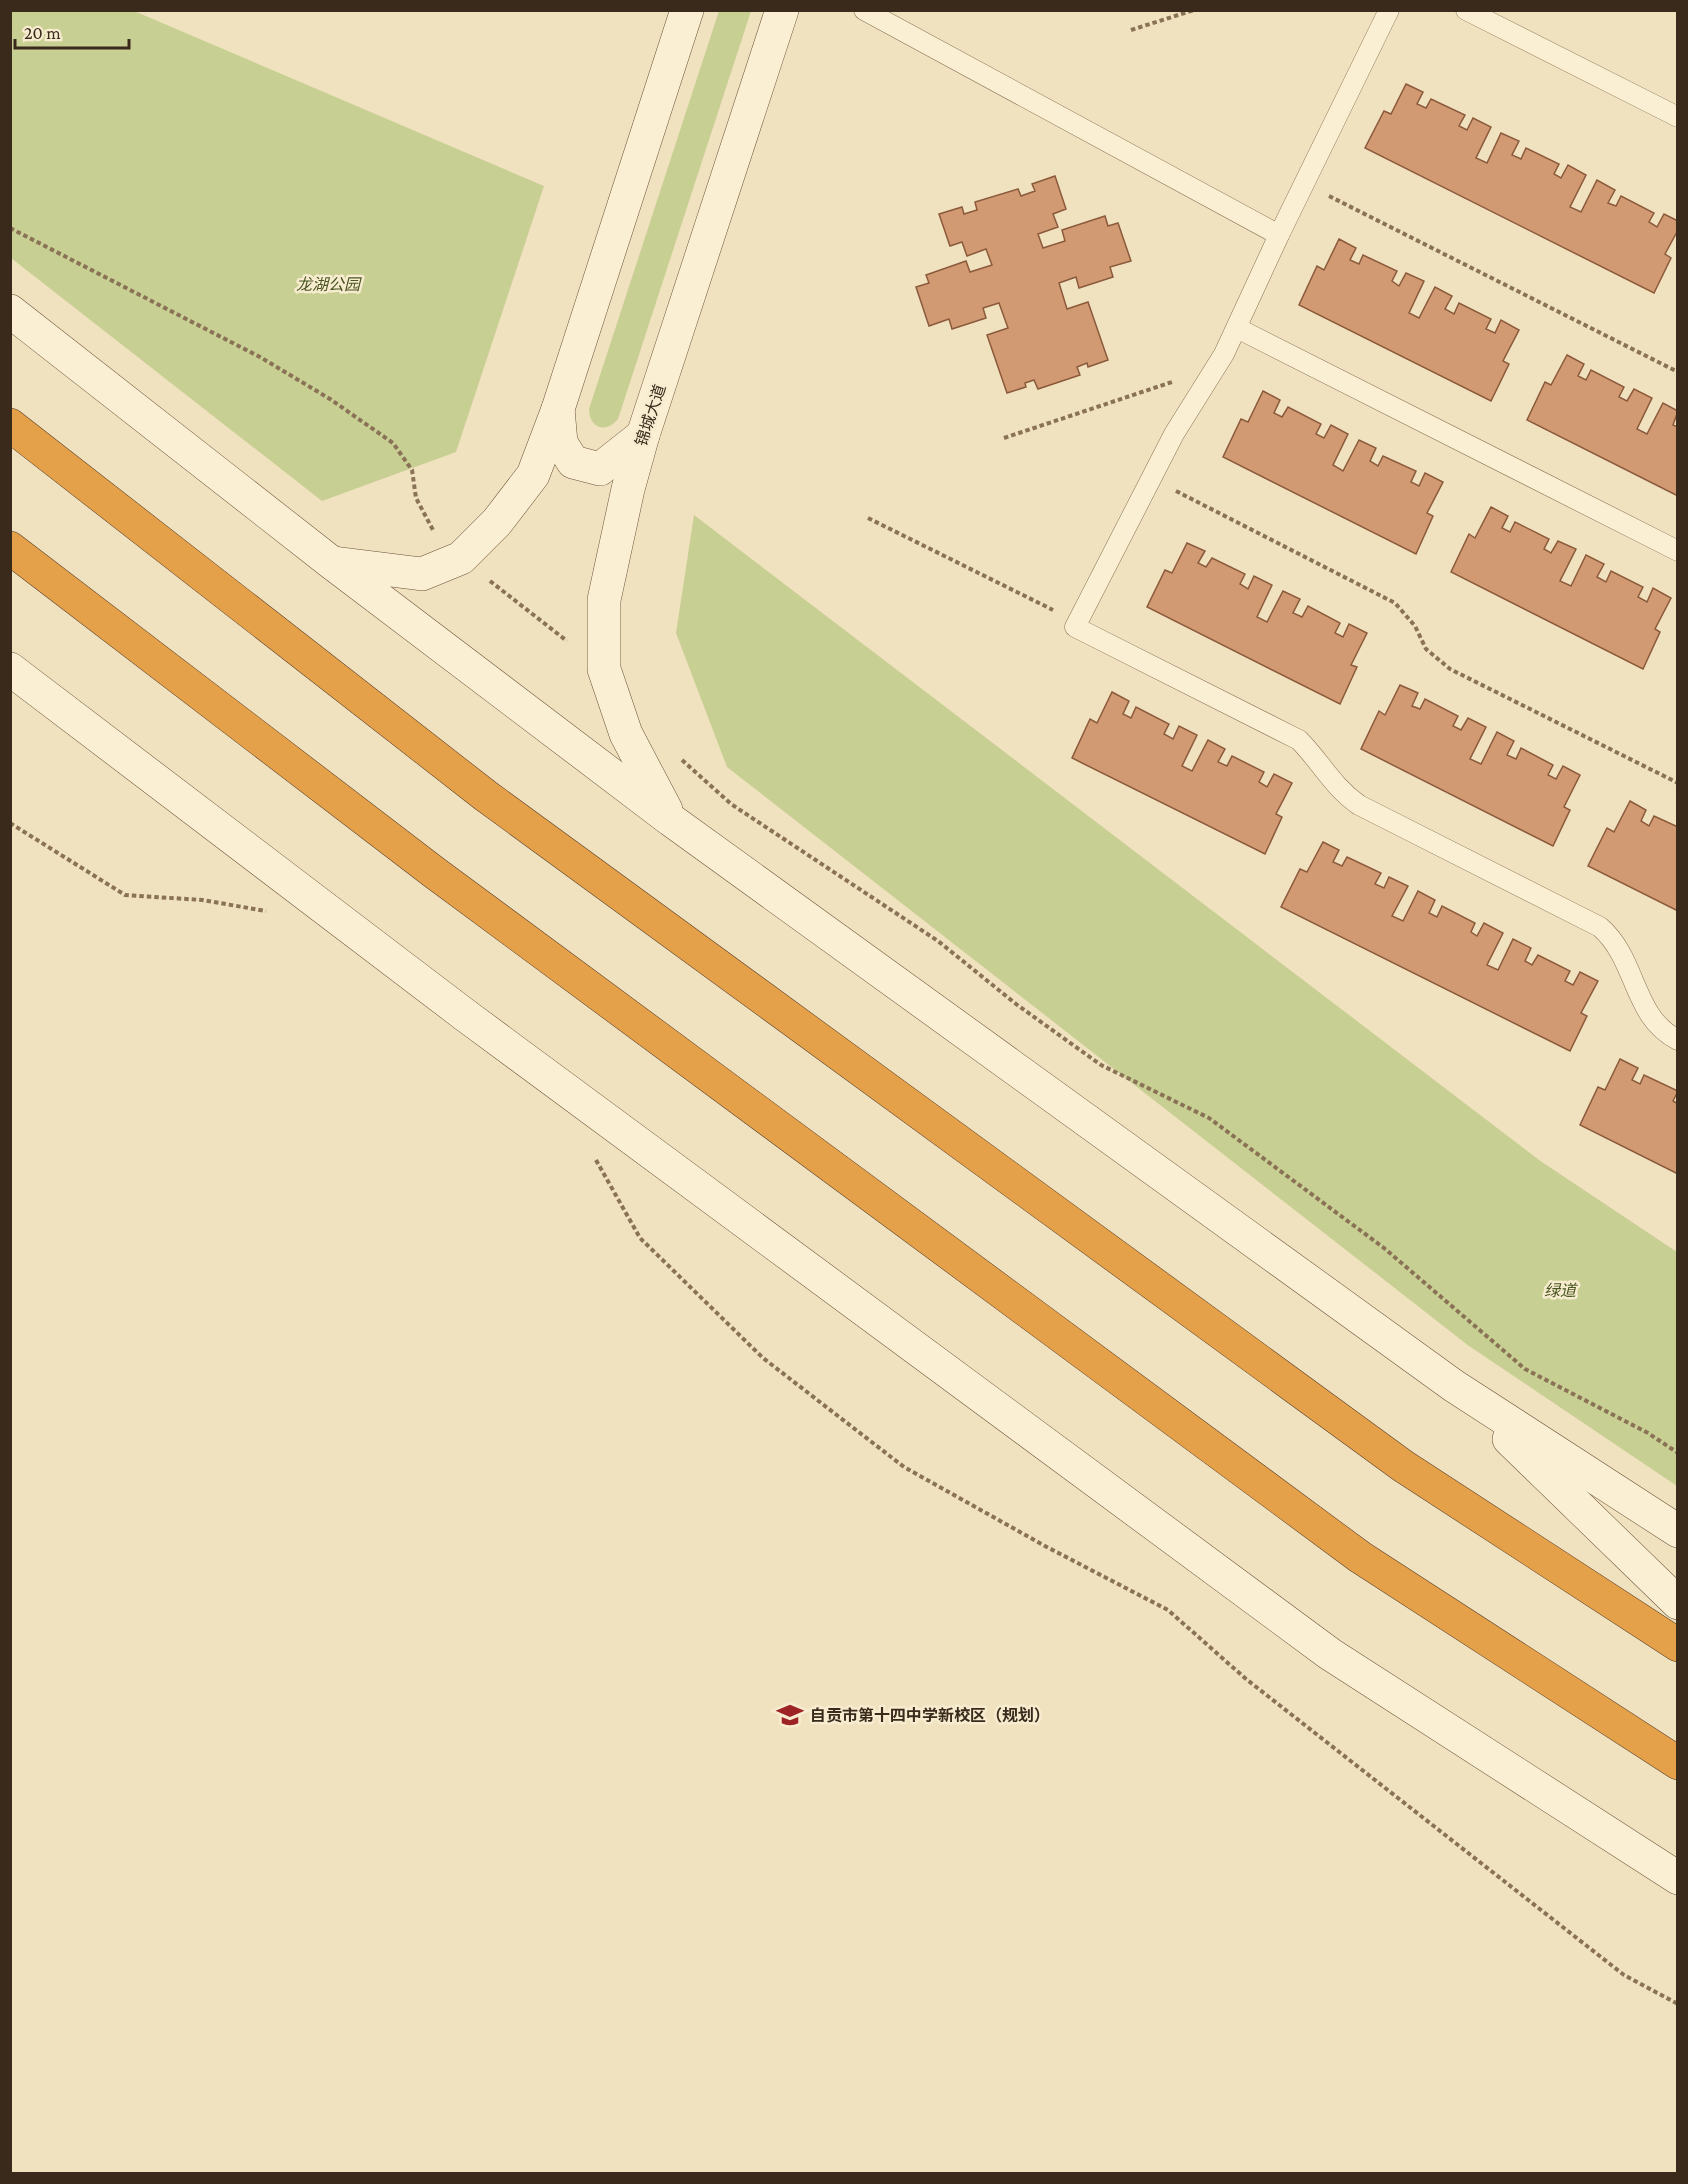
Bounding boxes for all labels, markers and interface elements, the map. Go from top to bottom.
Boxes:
scale bar [15,12,129,50]
text: 20 m [24,23,61,43]
park label: 龙湖公园 [296,276,362,293]
street label: 锦城大道 [633,382,668,448]
park label: 绿道 [1544,1282,1578,1299]
school or university icon: 自贡市第十四中学新校区（规划） [775,1700,805,1730]
place label: 自贡市第十四中学新校区（规划） [810,1706,1050,1724]

